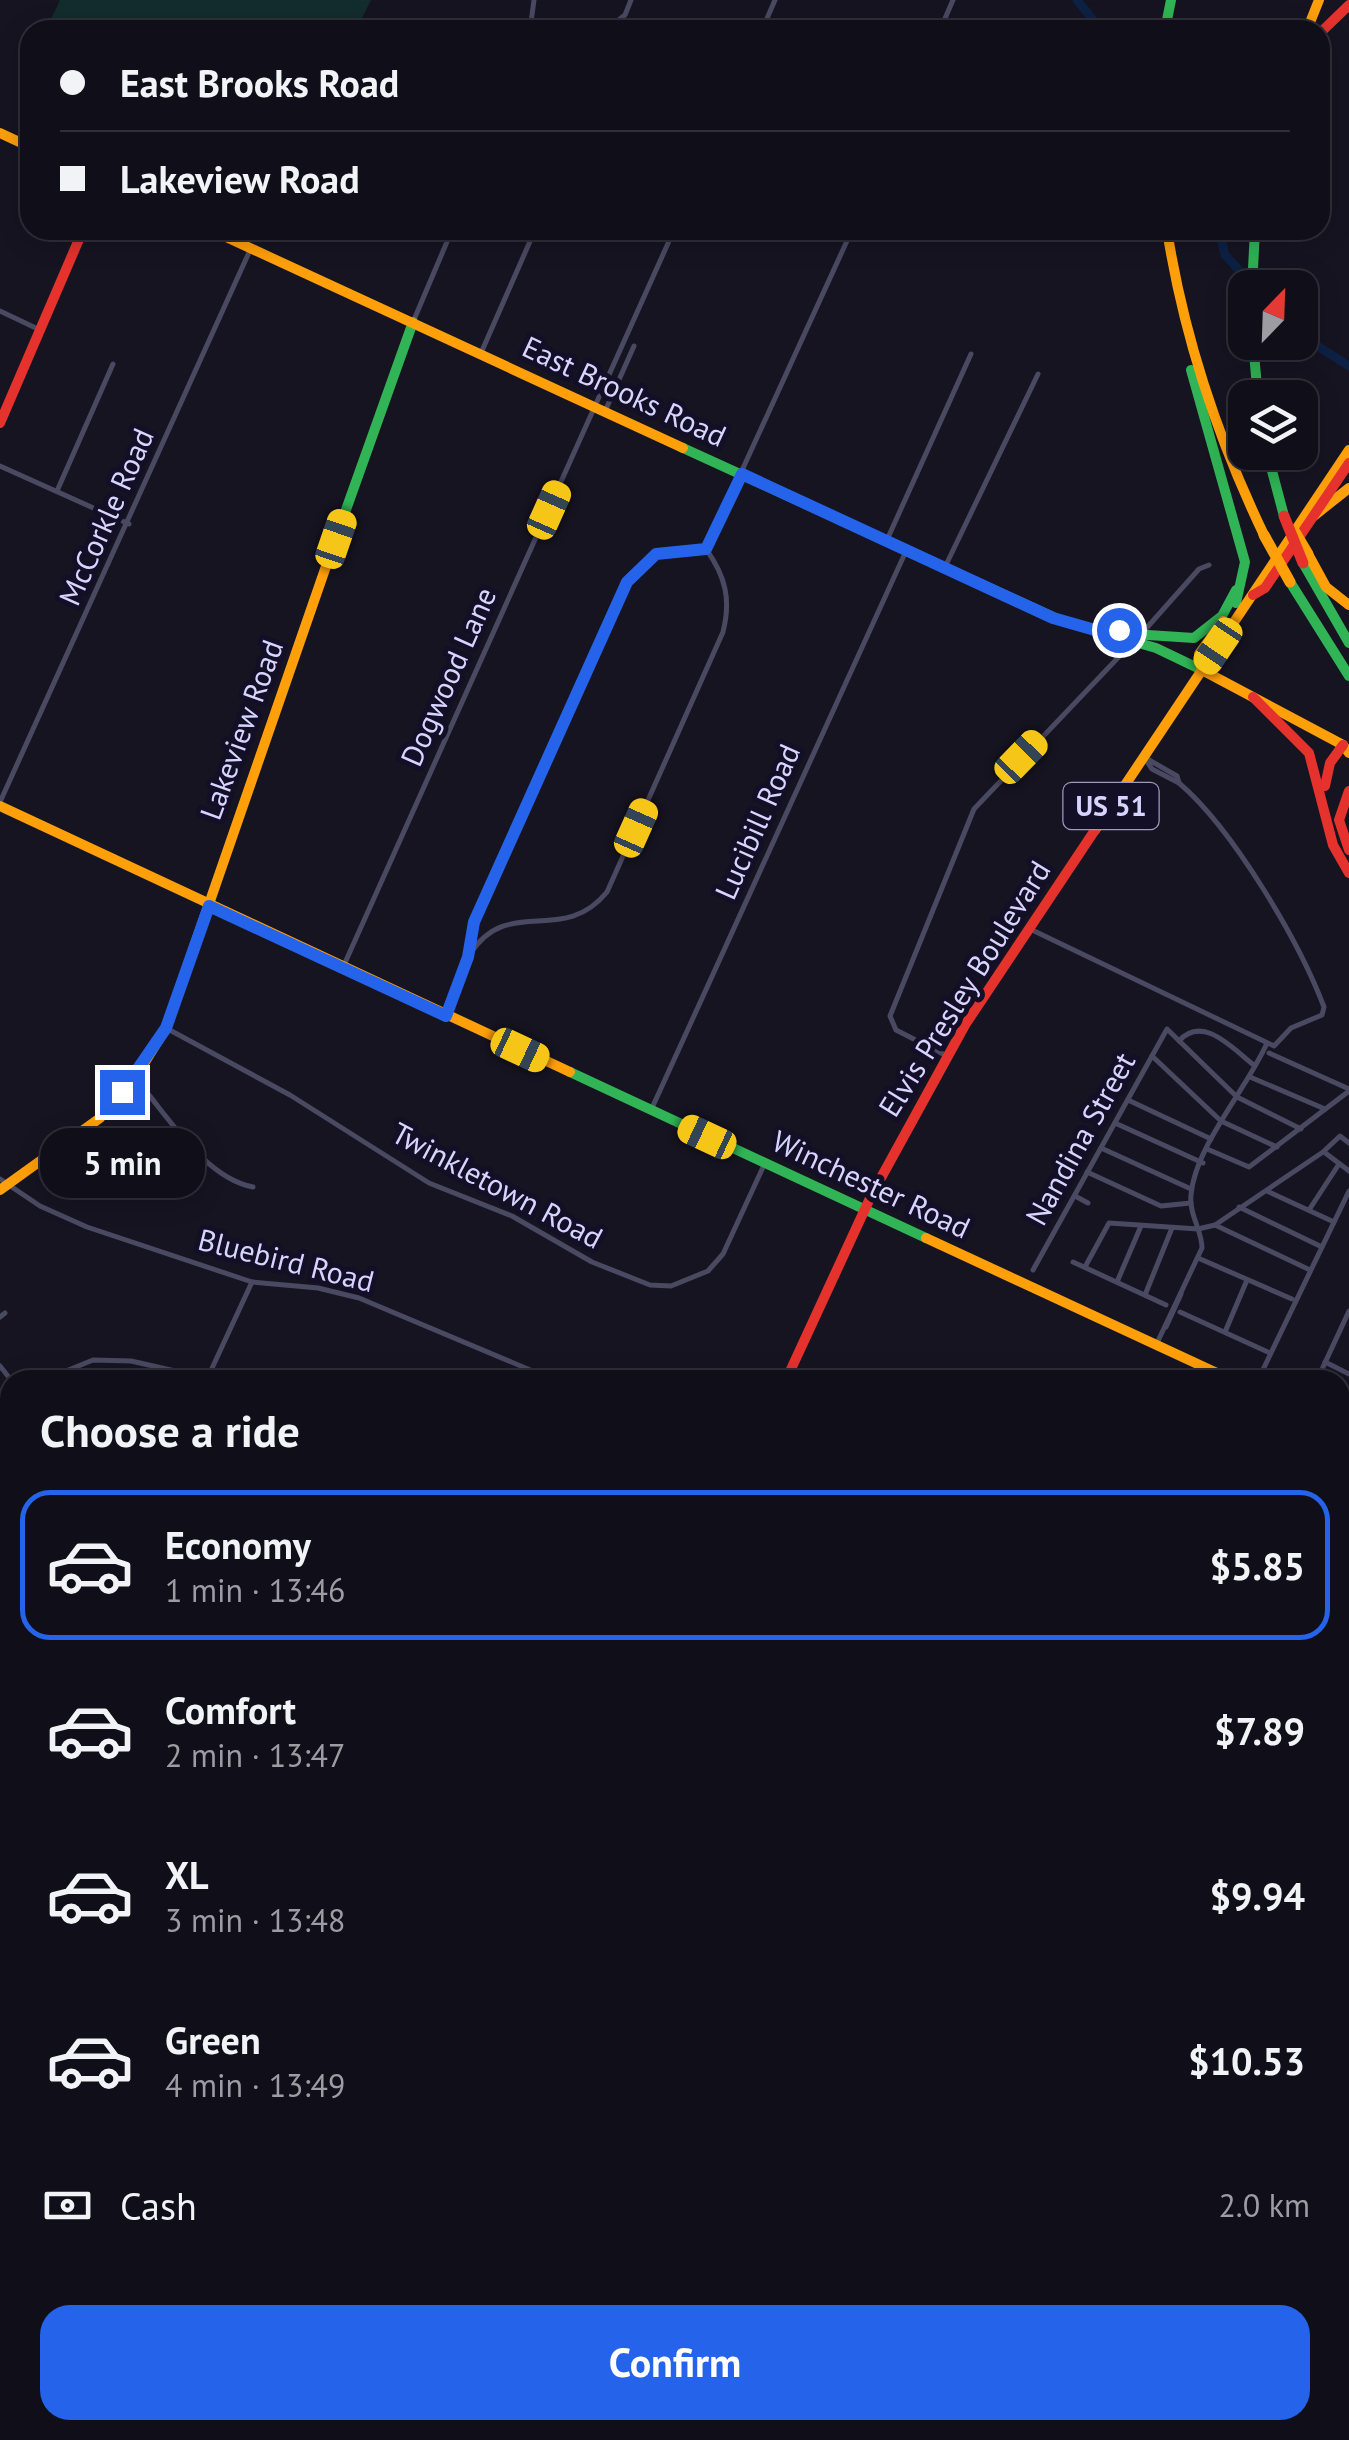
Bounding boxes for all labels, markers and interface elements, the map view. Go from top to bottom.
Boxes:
text: East Brooks Road [120,58,399,107]
text: Lakeview Road [120,154,360,203]
north arrow [1228,270,1318,360]
map controls [1228,270,1318,470]
street label: East Brooks Road [517,326,733,455]
button: layers [1228,380,1318,470]
street label: McCorkle Road [49,422,162,611]
car [523,476,575,544]
car [312,506,360,572]
street label: Dogwood Lane [391,581,504,772]
route start [1097,608,1142,653]
car [1189,613,1247,679]
street label: Lakeview Road [190,634,291,825]
car [989,725,1053,789]
street label: Lucibill Road [705,738,808,905]
road number: US 51 [1064,783,1158,829]
car [610,794,662,862]
street label: Elvis Presley Boulevard [869,853,1058,1124]
car [486,1024,554,1076]
street label: Nandina Street [1016,1045,1143,1232]
route end [100,1070,145,1115]
car [673,1111,741,1163]
street label: Twinkletown Road [386,1113,610,1257]
street label: Winchester Road [766,1121,977,1247]
callout: 5 min [39,1127,204,1197]
text: 5 min [83,1142,162,1184]
street label: Bluebird Road [194,1219,378,1300]
text: Choose a ride [40,1401,300,1459]
icon: car [45,1520,135,1610]
text: Economy [165,1520,311,1569]
text: $5.85 [1209,1541,1305,1590]
text: 1 min · 13:46 [165,1569,345,1611]
icon: car [45,1685,135,1775]
text: Comfort [165,1685,296,1734]
text: $7.89 [1214,1706,1305,1755]
text: 2 min · 13:47 [165,1734,345,1776]
icon: car [45,1850,135,1940]
text: XL [165,1850,209,1899]
text: $9.94 [1209,1871,1305,1920]
text: 3 min · 13:48 [165,1899,345,1941]
icon: car [45,2015,135,2105]
text: Green [165,2015,261,2064]
text: $10.53 [1188,2036,1305,2085]
text: 4 min · 13:49 [165,2064,345,2106]
icon: cash [40,2178,95,2233]
text: Cash [120,2181,197,2230]
text: 2.0 km [1218,2184,1310,2226]
button: Confirm [40,2305,1310,2420]

